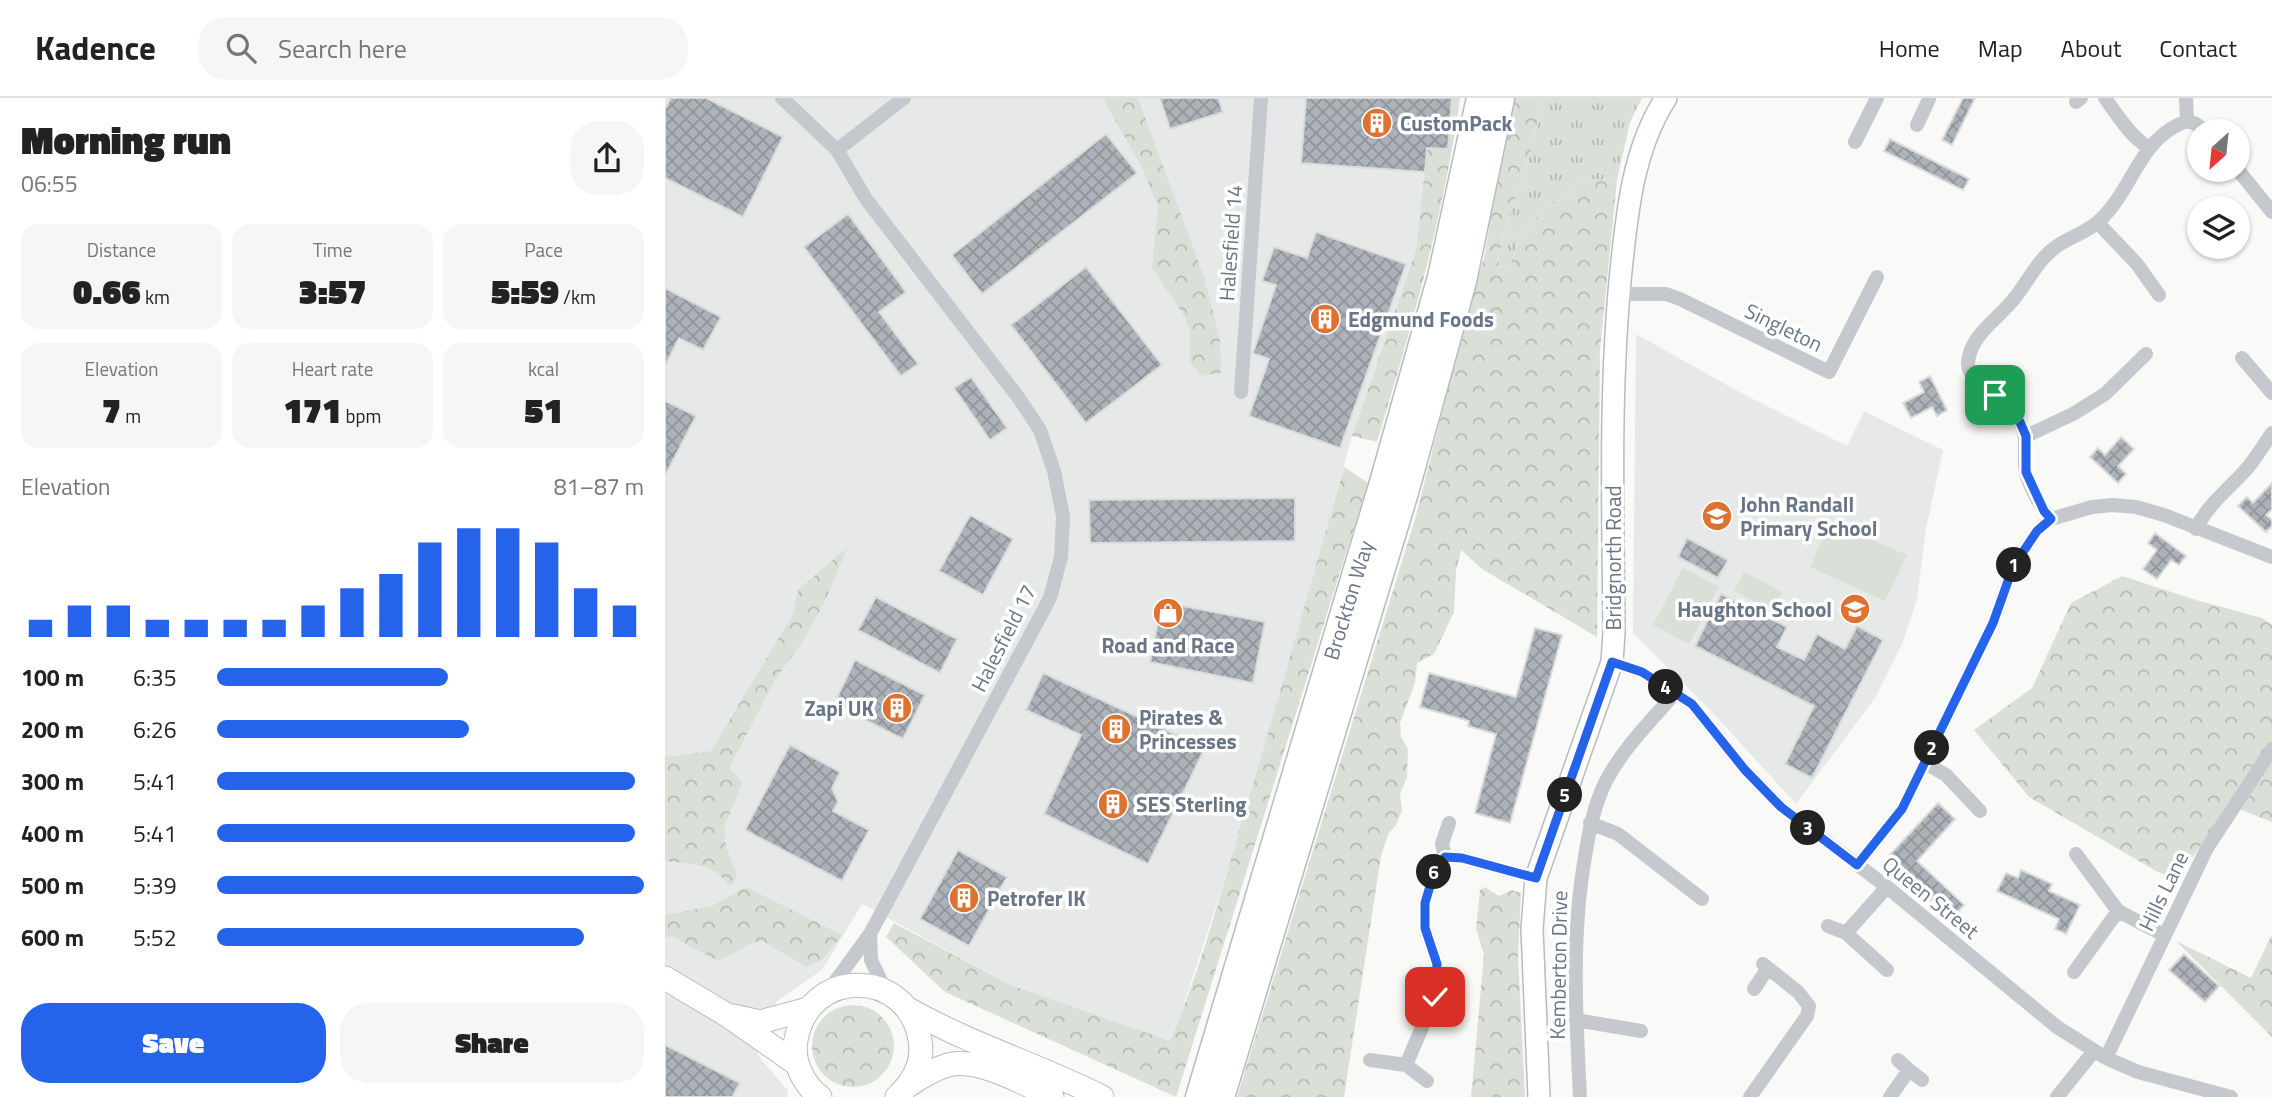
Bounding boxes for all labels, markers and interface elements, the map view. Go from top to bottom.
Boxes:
search box [198,17,688,80]
text: Kadence [35,23,156,73]
icon: search [222,29,260,67]
text: Search here [278,29,407,68]
text: Home [1879,30,1940,66]
text: Map [1978,30,2023,66]
text: About [2061,30,2121,66]
text: Contact [2159,30,2237,66]
building icon: CustomPack [1360,106,1394,140]
place label: CustomPack [1400,107,1513,139]
text: Morning run [21,111,231,169]
north arrow [2187,119,2251,182]
map controls [2187,119,2250,259]
button: share [570,121,644,195]
text: 06:55 [21,166,78,201]
street label: Halesfield 14 [1210,184,1250,302]
button: layers [2187,196,2250,259]
text: Distance [87,235,156,264]
text: Time [313,235,352,264]
text: Pace [524,235,563,264]
text: 0.66 [73,264,141,318]
text: 3:57 [299,264,366,318]
text: 5:59 [491,264,559,318]
text: km [141,282,170,311]
text: /km [559,282,596,311]
street label: Singleton [1740,294,1828,360]
building icon: Edgmund Foods [1308,302,1342,336]
place label: Edgmund Foods [1348,303,1494,335]
text: Elevation [85,354,158,383]
text: Heart rate [292,354,373,383]
text: kcal [528,354,559,383]
pin [1965,365,2025,425]
icon: arrive [1976,376,2014,414]
text: 7 [102,383,121,437]
text: 171 [284,383,341,437]
text: 51 [524,383,563,437]
text: m [121,401,141,430]
text: bpm [341,401,381,430]
text: Elevation [21,469,110,504]
text: 81–87 m [554,469,644,504]
street label: Bridgnorth Road [1597,485,1629,631]
place label: John Randall Primary School [1740,488,1877,544]
school or university icon: John Randall Primary School [1700,499,1734,533]
street label: Brockton Way [1315,536,1381,664]
pin: 1 [1997,547,2031,582]
text: 1 [2008,550,2019,579]
street label: Halesfield 17 [962,579,1044,697]
school or university icon: Haughton School [1838,592,1872,626]
place label: Haughton School [1677,593,1832,625]
shop icon: Road and Race [1151,596,1185,630]
place label: Road and Race [1101,629,1235,661]
text: 100 m [21,660,84,695]
text: 6:35 [133,660,177,695]
pin: 4 [1649,670,1683,704]
text: 4 [1660,672,1671,701]
building icon: Zapi UK [880,691,914,725]
place label: Zapi UK [804,692,875,724]
place label: Pirates & Princesses [1139,701,1237,757]
text: 200 m [21,712,84,747]
text: 6:26 [133,712,177,747]
building icon: Pirates & Princesses [1099,712,1133,746]
pin: 2 [1915,730,1949,766]
text: 2 [1926,733,1937,762]
text: 300 m [21,764,84,799]
text: 5:41 [133,764,177,799]
pin: 5 [1548,778,1583,812]
text: 5 [1559,780,1570,809]
building icon: SES Sterling [1096,787,1130,821]
place label: SES Sterling [1136,788,1247,820]
pin: 3 [1791,810,1825,846]
text: 3 [1802,813,1813,842]
text: 400 m [21,816,84,851]
text: 5:41 [133,816,177,851]
street label: Hills Lane [2130,846,2196,936]
street label: Queen Street [1876,848,1987,946]
pin: 6 [1417,854,1451,890]
text: 6 [1428,857,1439,886]
text: 500 m [21,868,84,903]
text: 5:39 [133,868,177,903]
building icon: Petrofer IK [947,881,981,915]
place label: Petrofer IK [987,882,1086,914]
street label: Kemberton Drive [1541,890,1575,1040]
text: 600 m [21,920,84,955]
text: 5:52 [133,920,177,955]
pin [1405,967,1465,1027]
icon: check [1416,978,1454,1016]
button: Save [21,1003,326,1083]
button: Share [340,1003,644,1083]

